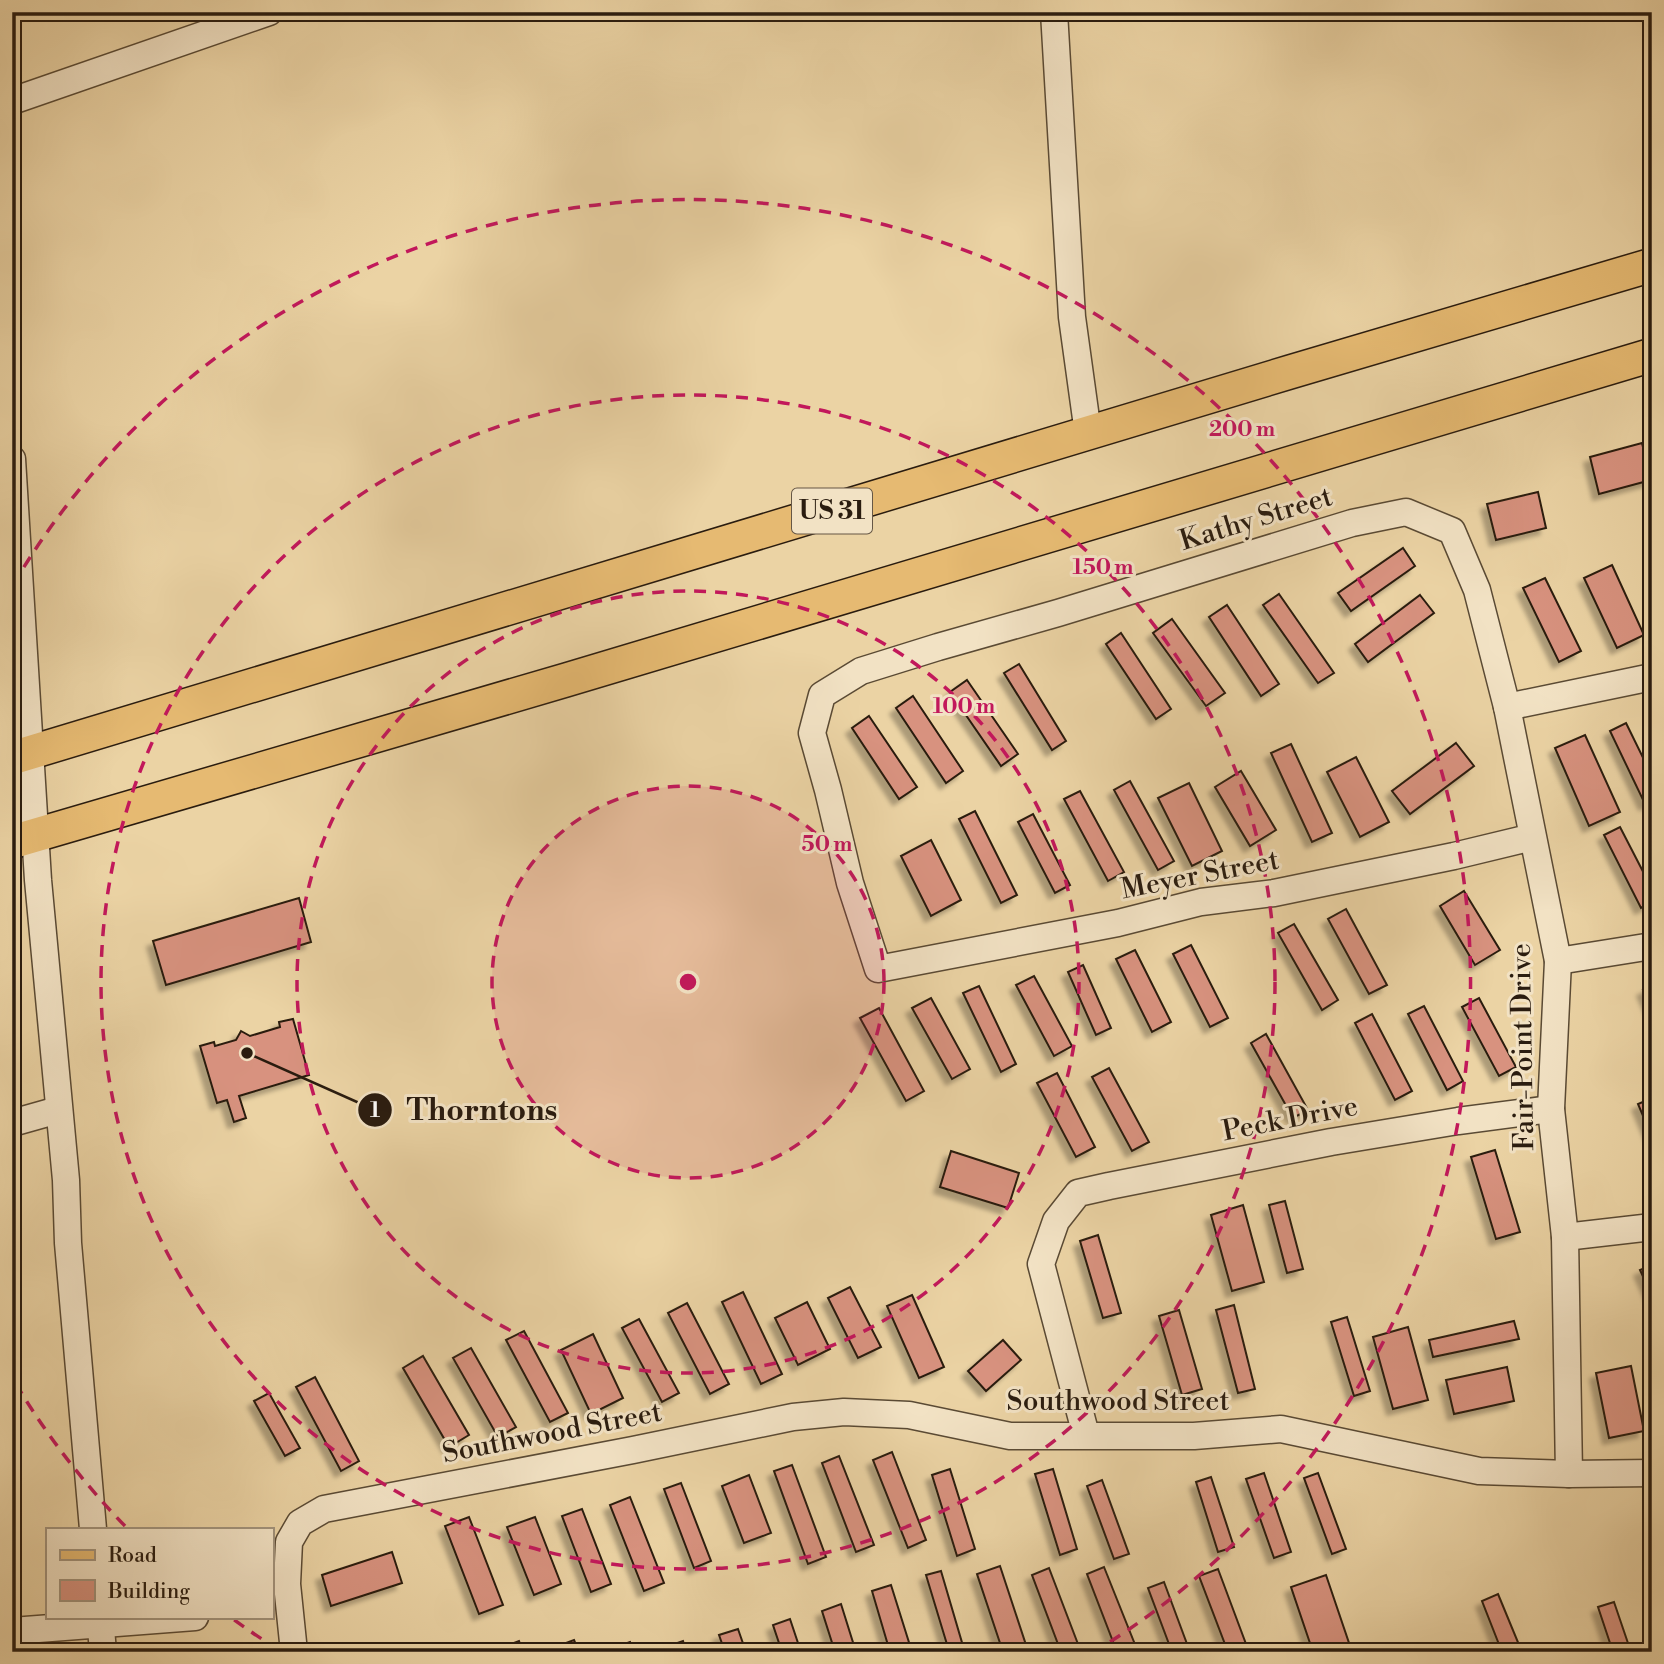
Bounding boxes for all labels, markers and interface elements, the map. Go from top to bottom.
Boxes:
text: 200 m [1209,417,1275,443]
street label: Kathy Street [1175,479,1337,559]
road number: US 31 [792,489,872,534]
text: 150 m [1073,555,1133,581]
text: 100 m [933,694,995,720]
text: 50 m [802,832,852,858]
street label: Meyer Street [1118,843,1282,907]
street label: Fair-Point Drive [1504,943,1542,1151]
centre of rings [676,970,700,994]
callout: Thorntons [358,1084,572,1135]
street label: Peck Drive [1219,1089,1361,1149]
text: Thorntons [407,1092,557,1130]
text: 1 [370,1098,380,1124]
street label: Southwood Street [1007,1384,1229,1419]
street label: Southwood Street [439,1395,665,1471]
legend [46,1528,273,1618]
text: Road [108,1543,157,1569]
text: Building [107,1579,190,1605]

